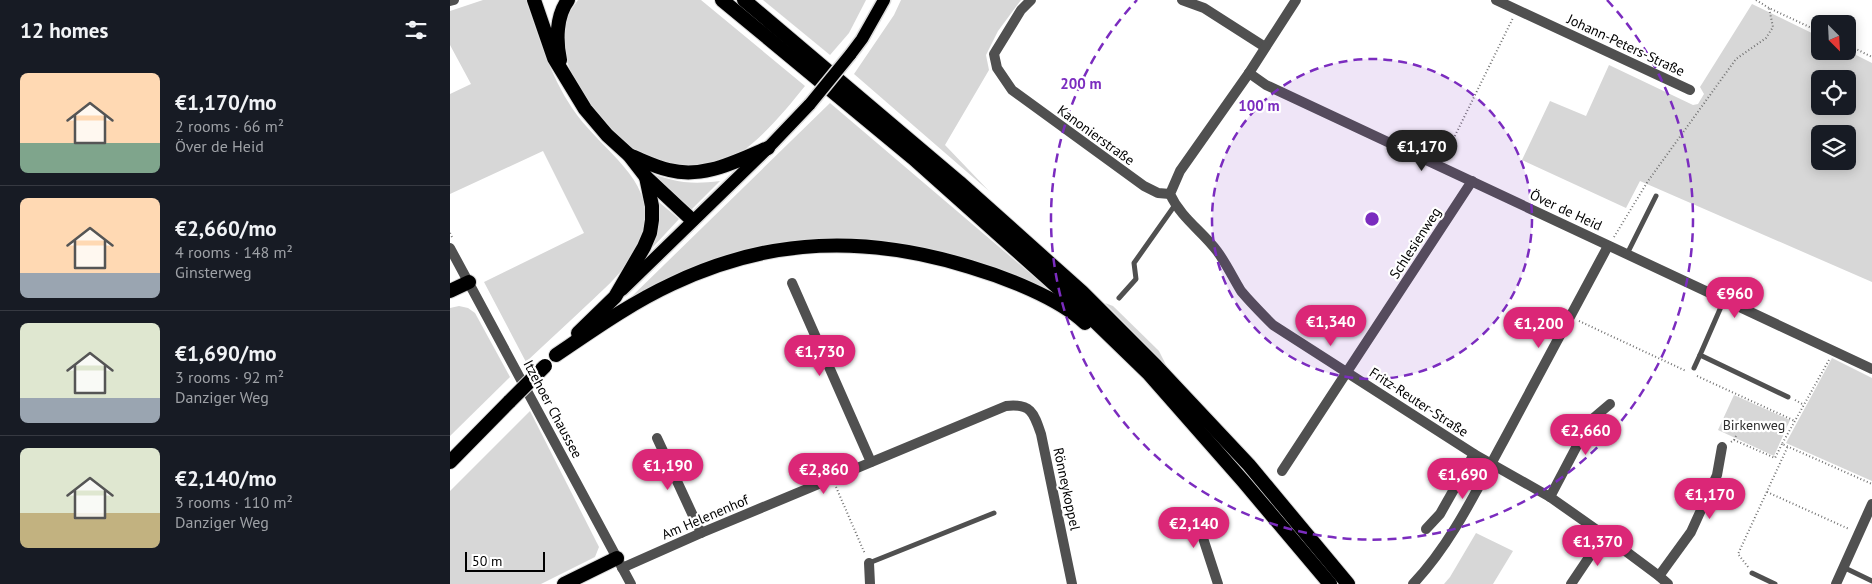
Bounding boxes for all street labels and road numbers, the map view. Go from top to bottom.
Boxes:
street label: Johann-Peters-Straße [1563,9,1688,80]
street label: Kanonierstraße [1054,101,1138,169]
street label: Över de Heid [1527,185,1605,235]
street label: Schlesienweg [1385,204,1445,282]
street label: Itzehoer Chaussee [520,357,586,461]
street label: Fritz-Reuter-Straße [1366,363,1472,441]
street label: Rönneykoppel [1049,446,1085,532]
street label: Am Helenenhof [659,490,752,543]

